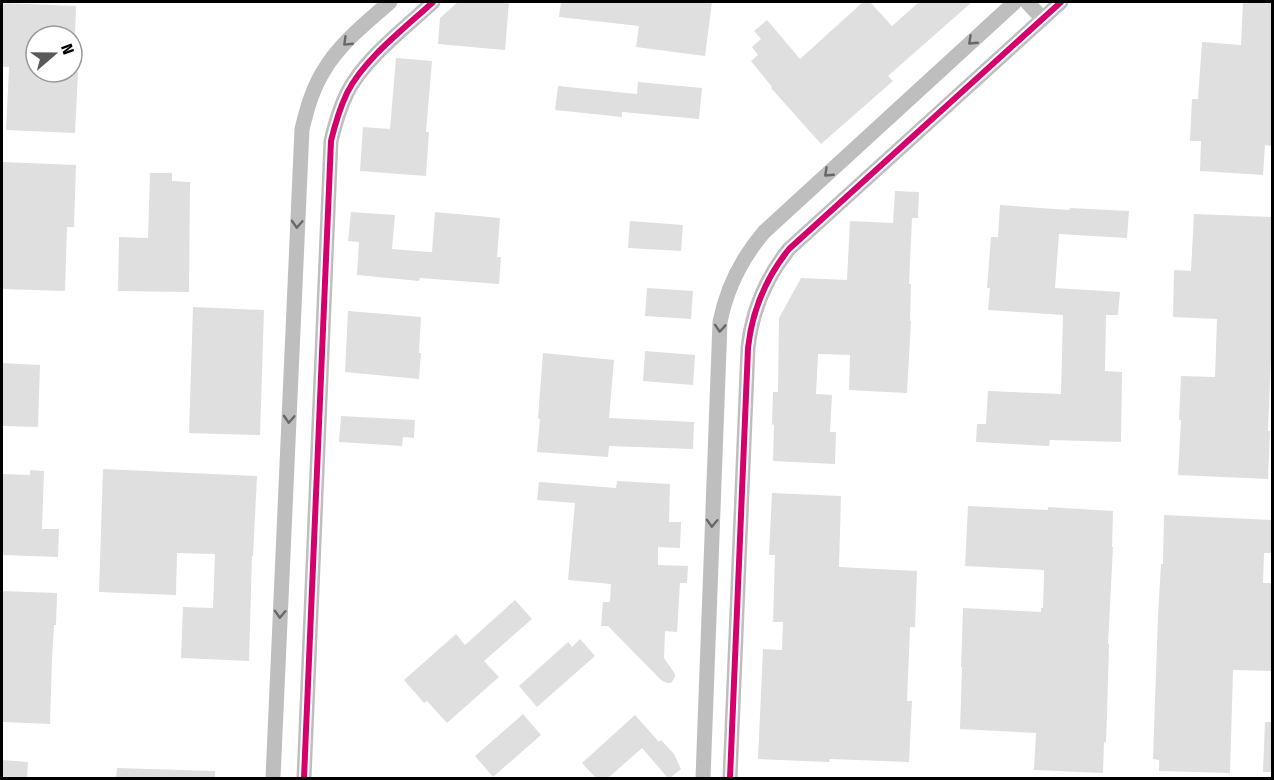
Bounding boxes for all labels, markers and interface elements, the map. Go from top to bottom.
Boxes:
north arrow [24,24,84,84]
one-way arrow [343,34,354,45]
one-way arrow [968,34,978,45]
text: N [57,41,78,57]
one-way arrow [824,166,835,177]
one-way arrow [291,219,304,228]
one-way arrow [714,324,727,333]
one-way arrow [282,414,295,423]
one-way arrow [705,518,718,527]
one-way arrow [274,609,287,618]

